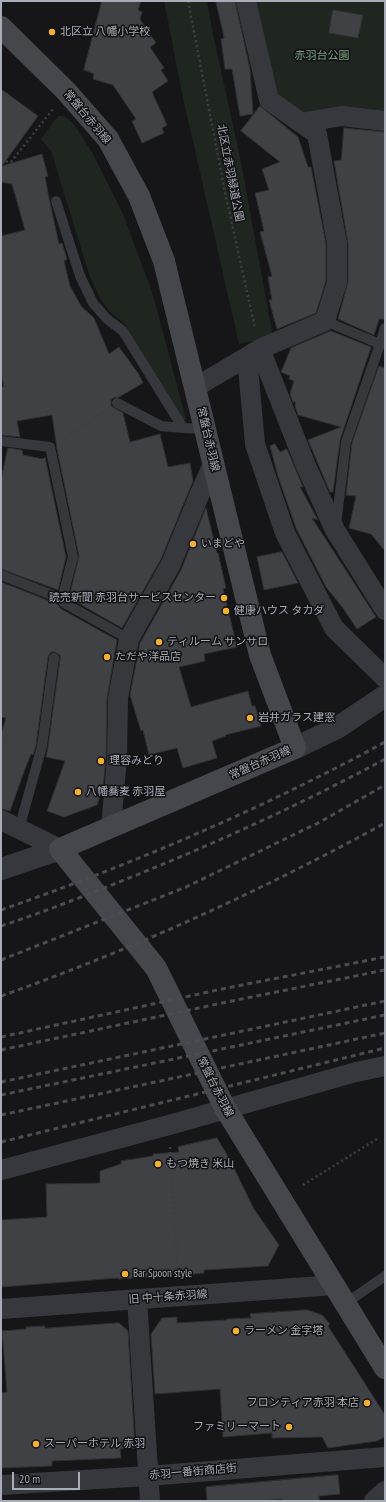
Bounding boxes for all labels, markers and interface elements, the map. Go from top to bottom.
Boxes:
place label: 北区立 八幡小学校 [60,25,150,39]
marker: 北区立 八幡小学校 [47,27,57,37]
park label: 赤羽台公園 [295,49,349,63]
street label: 常盤台赤羽線 [61,87,113,147]
street label: 北区立赤羽緑道公園 [214,123,246,223]
street label: 常盤台赤羽線 [194,405,222,473]
place label: いまどや [201,537,245,551]
marker: いまどや [188,539,198,549]
place label: 読売新聞 赤羽台サービスセンター [49,591,216,605]
marker: 読売新聞 赤羽台サービスセンター [219,593,229,603]
place label: 健康ハウス タカダ [234,604,324,618]
marker: 健康ハウス タカダ [221,606,231,616]
place label: ティルーム サンサロ [167,635,268,649]
marker: ティルーム サンサロ [154,637,164,647]
place label: ただや洋品店 [115,650,181,664]
marker: ただや洋品店 [102,652,112,662]
place label: 岩井ガラス建窓 [258,711,335,725]
marker: 岩井ガラス建窓 [245,713,255,723]
street label: 常盤台赤羽線 [227,744,293,782]
place label: 理容みどり [109,754,164,768]
marker: 理容みどり [96,756,106,766]
place label: 八幡蕎麦 赤羽屋 [86,785,165,799]
marker: 八幡蕎麦 赤羽屋 [73,787,83,797]
street label: 常盤台赤羽線 [194,1055,236,1119]
place label: もつ焼き 米山 [166,1157,234,1171]
marker: もつ焼き 米山 [153,1159,163,1169]
place label: Bar Spoon style [133,1267,192,1281]
marker: Bar Spoon style [120,1269,130,1279]
street label: 旧 中十条赤羽線 [128,1288,208,1306]
place label: ラーメン 金字塔 [244,1324,323,1338]
marker: ラーメン 金字塔 [231,1326,241,1336]
place label: フロンティア赤羽 本店 [247,1396,359,1410]
marker: フロンティア赤羽 本店 [362,1398,372,1408]
place label: ファミリーマート [193,1420,281,1434]
marker: ファミリーマート [284,1422,294,1432]
place label: スーパーホテル 赤羽 [44,1437,145,1451]
marker: スーパーホテル 赤羽 [31,1439,41,1449]
street label: 赤羽一番街商店街 [149,1462,237,1482]
scale bar [14,1464,82,1490]
text: 20 m [19,1471,40,1486]

